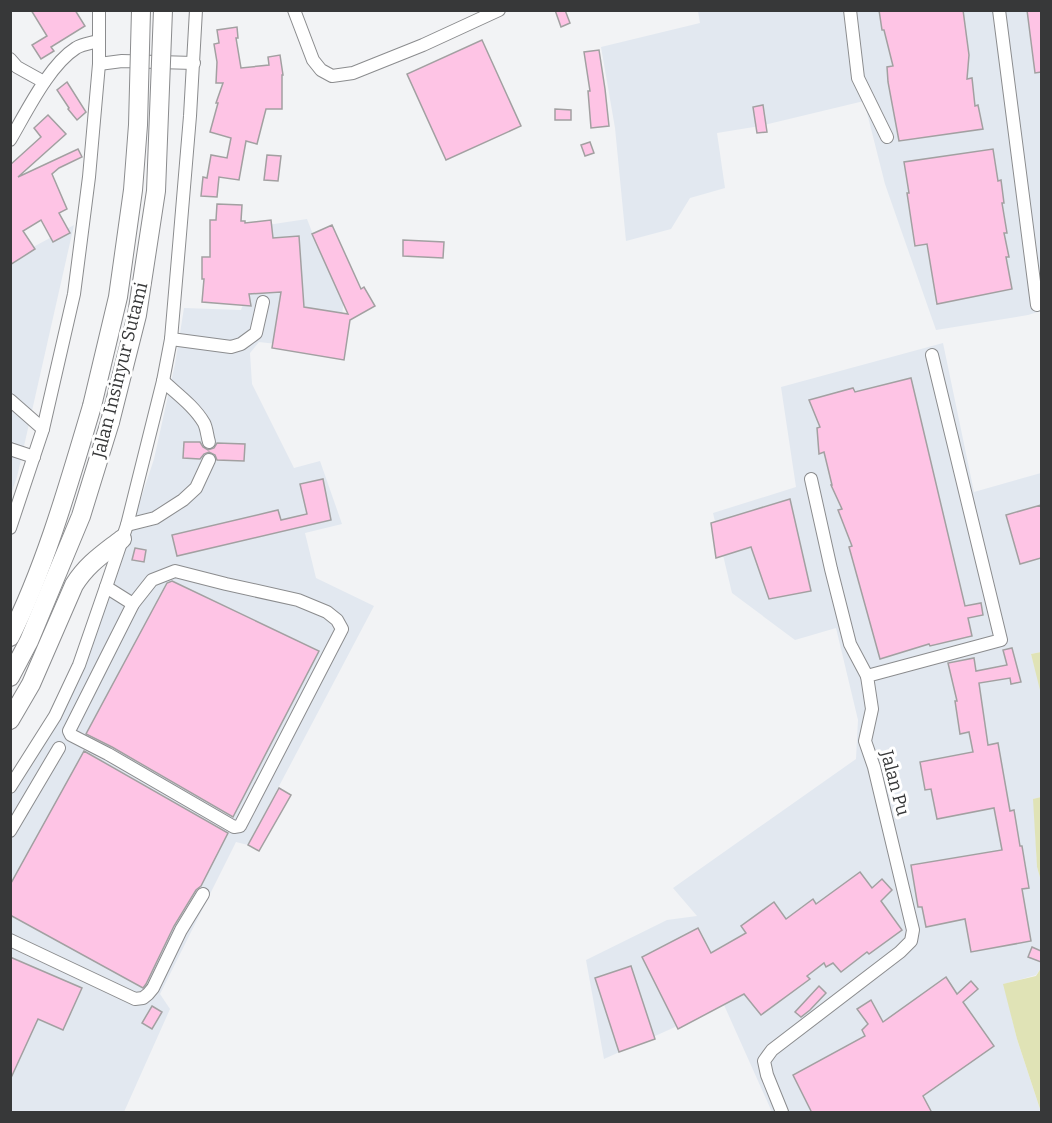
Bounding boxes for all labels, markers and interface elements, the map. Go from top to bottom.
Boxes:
street label: Jalan Insinyur Sutami [87,280,152,461]
street label: Jalan Pu [875,747,914,818]

